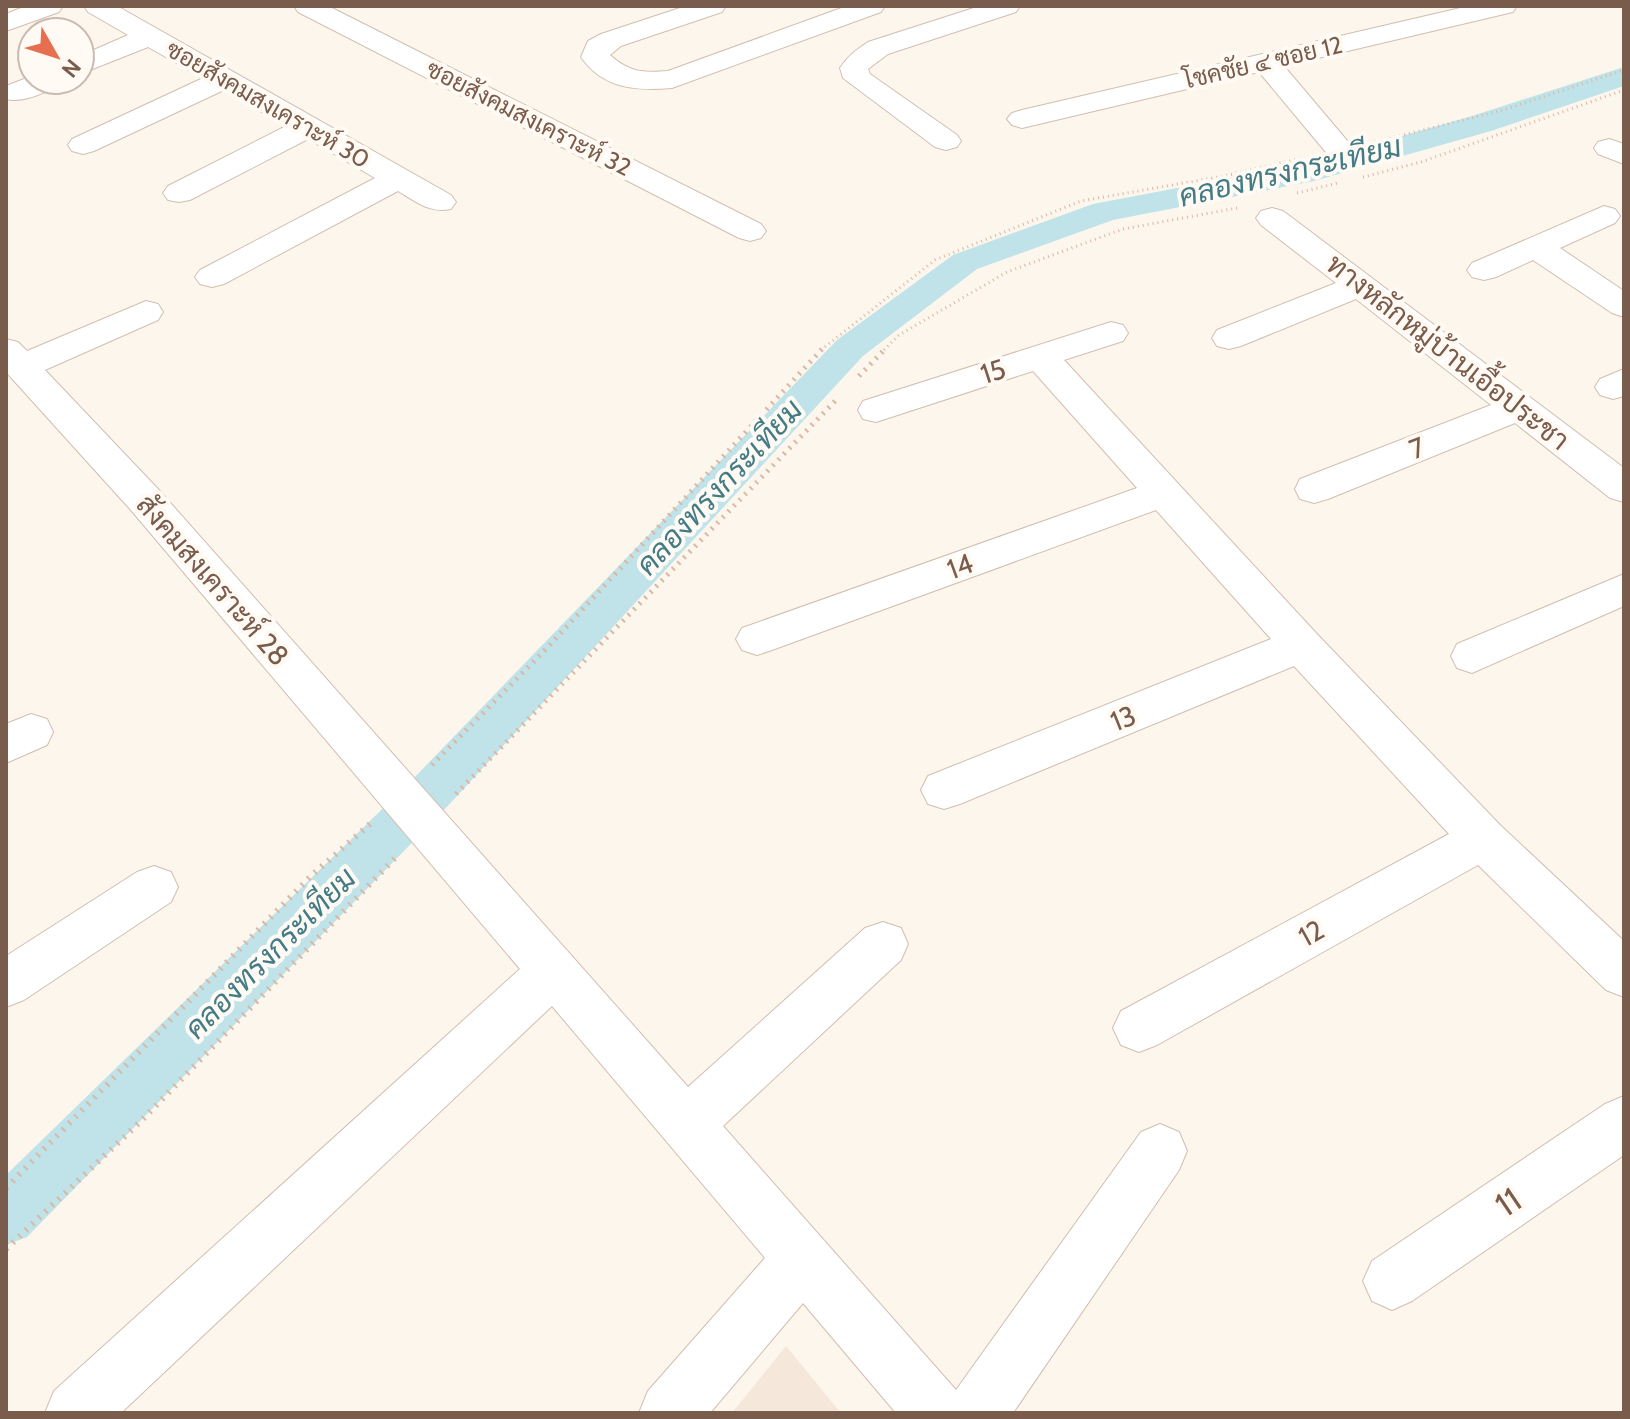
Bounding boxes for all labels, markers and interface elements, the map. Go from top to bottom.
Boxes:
north arrow [16,16,96,96]
street label: โชคชัย ๔ ซอย 12 [1179,29,1345,95]
street label: ซอยสังคมสงเคราะห์ 30 [161,33,375,174]
street label: ซอยสังคมสงเคราะห์ 32 [422,53,637,182]
text: N [56,54,87,83]
water label: คลองทรงกระเทียม [1175,127,1405,215]
street label: ทางหลักหมู่บ้านเอื้อประชา [1318,241,1580,460]
street label: 15 [976,351,1010,391]
water label: คลองทรงกระเทียม [628,391,810,583]
street label: 7 [1404,430,1430,466]
street label: สังคมสงเคราะห์ 28 [130,486,298,672]
street label: 14 [942,546,978,586]
street label: 13 [1105,698,1141,738]
water label: คลองทรงกระเทียม [177,860,363,1046]
street label: 12 [1292,912,1330,954]
street label: 11 [1487,1178,1529,1226]

